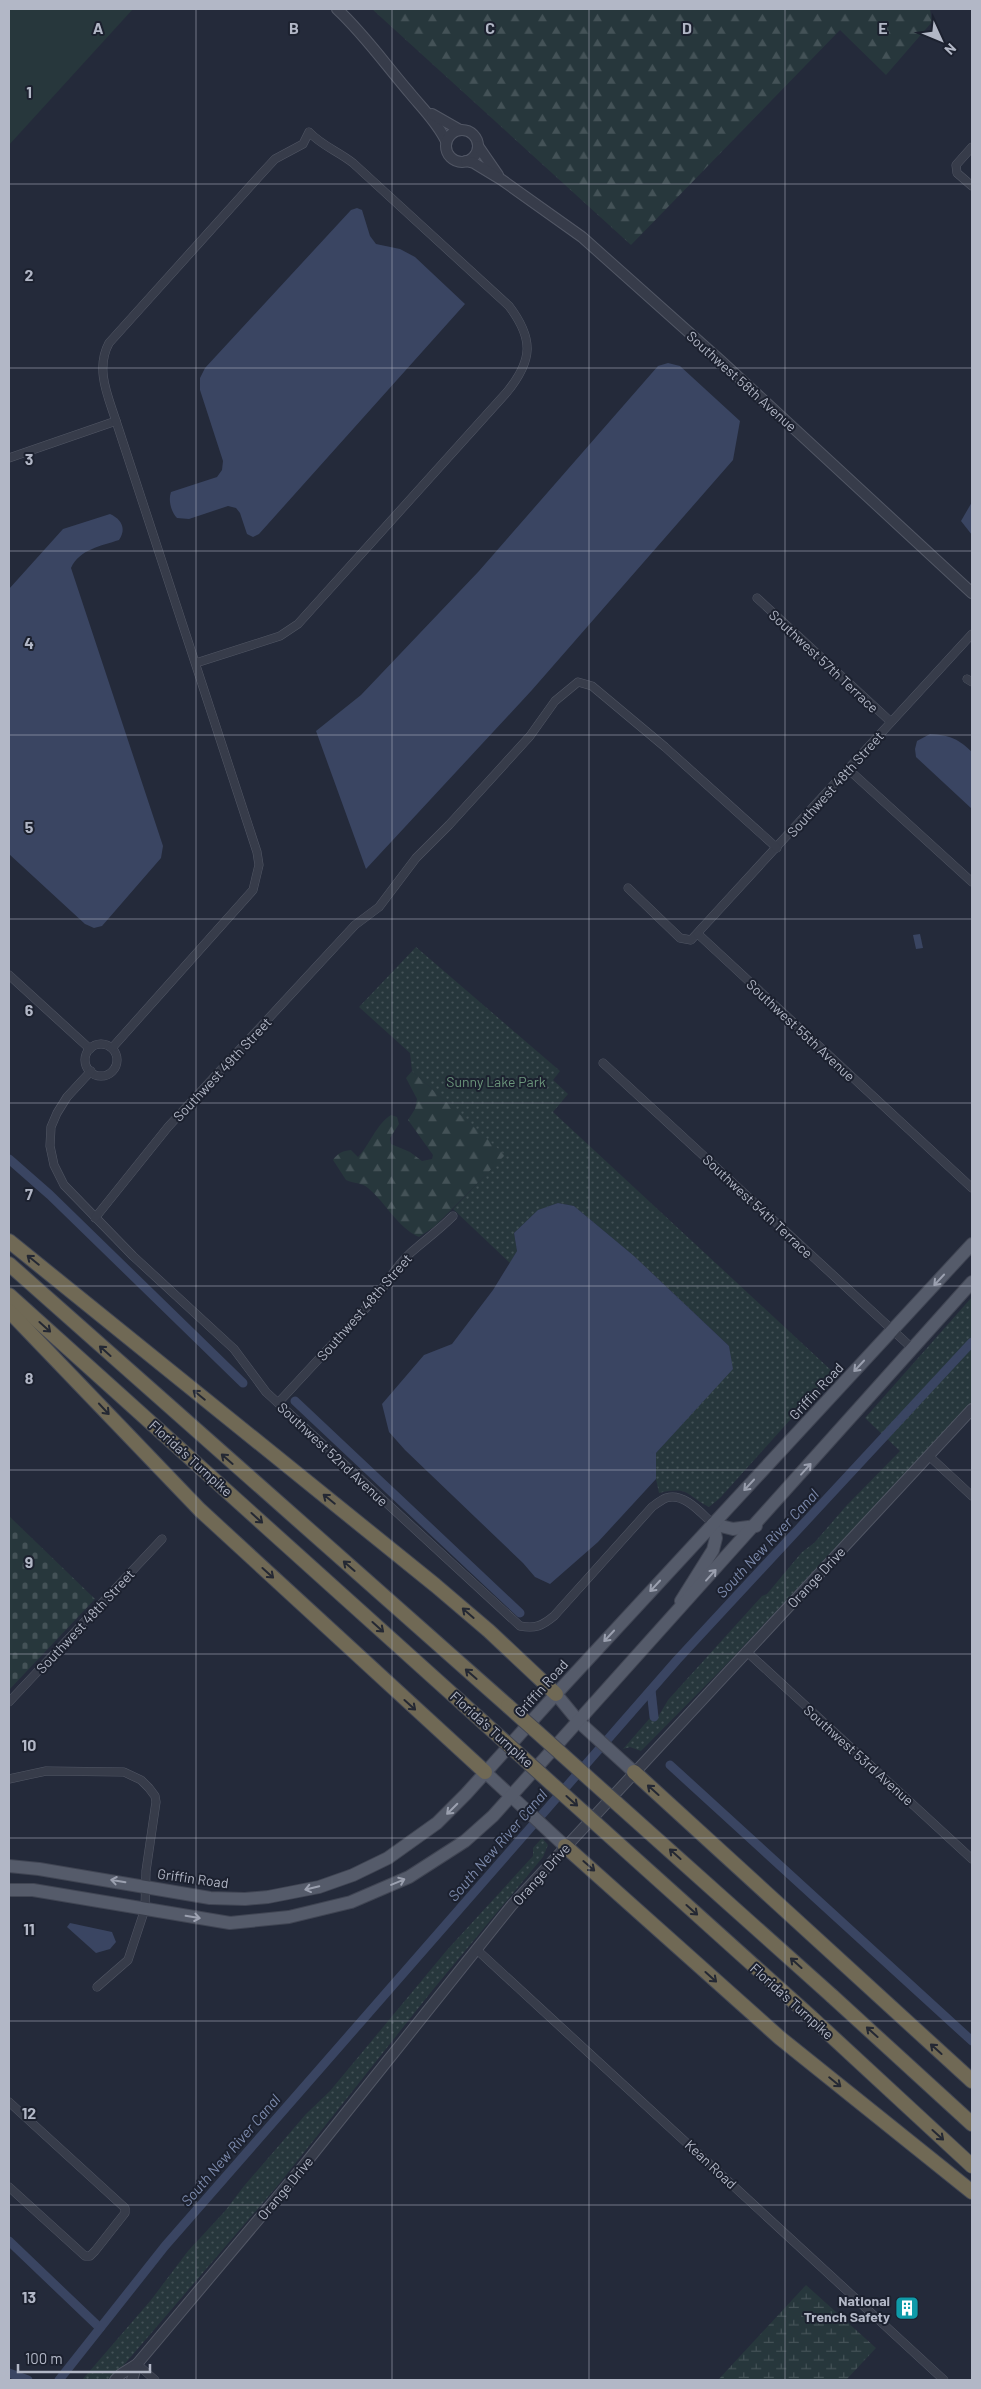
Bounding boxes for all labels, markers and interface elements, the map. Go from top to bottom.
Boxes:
north arrow [916,15,966,65]
text: A [93,18,104,37]
text: B [289,18,299,37]
text: C [485,18,495,37]
text: D [682,18,692,37]
text: E [878,18,888,37]
text: N [941,40,960,59]
text: 1 [26,82,32,101]
text: 2 [25,265,34,284]
street label: Southwest 58th Avenue [684,327,800,435]
text: 3 [25,449,33,468]
street label: Southwest 57th Terrace [766,606,882,716]
text: 4 [24,633,34,652]
street label: Southwest 48th Street [783,728,887,840]
text: 5 [25,817,34,836]
street label: Southwest 55th Avenue [743,975,859,1085]
text: 6 [25,1000,34,1019]
street label: Southwest 49th Street [169,1013,275,1125]
park label: Sunny Lake Park [446,1073,546,1090]
street label: Southwest 54th Terrace [699,1151,817,1261]
text: 7 [25,1184,33,1203]
street label: Southwest 48th Street [313,1250,415,1364]
one-way arrow [26,1254,39,1266]
one-way arrow [933,1274,945,1287]
one-way arrow [38,1322,51,1333]
one-way arrow [99,1345,112,1357]
street label: Griffin Road [785,1359,847,1423]
one-way arrow [853,1360,865,1373]
text: 8 [25,1368,34,1387]
one-way arrow [193,1390,206,1401]
street label: Southwest 52nd Avenue [274,1398,392,1510]
one-way arrow [98,1403,110,1416]
street label: Florida's Turnpike [146,1416,236,1500]
one-way arrow [221,1453,234,1465]
one-way arrow [800,1463,812,1476]
one-way arrow [743,1479,755,1492]
water label: South New River Canal [712,1484,822,1601]
one-way arrow [323,1494,336,1505]
one-way arrow [250,1512,263,1524]
street label: Orange Drive [783,1543,849,1611]
text: 9 [25,1552,33,1571]
one-way arrow [343,1560,356,1572]
street label: Southwest 48th Street [32,1565,138,1677]
one-way arrow [262,1567,275,1579]
one-way arrow [706,1569,717,1582]
one-way arrow [649,1580,661,1593]
one-way arrow [462,1608,475,1619]
one-way arrow [371,1621,384,1632]
one-way arrow [603,1630,615,1643]
street label: Griffin Road [511,1656,571,1720]
one-way arrow [465,1668,478,1679]
street label: Florida's Turnpike [447,1687,537,1771]
one-way arrow [403,1699,416,1710]
street label: Southwest 53rd Avenue [801,1701,917,1809]
text: 10 [22,1735,36,1754]
one-way arrow [647,1784,660,1796]
water label: South New River Canal [444,1785,551,1905]
one-way arrow [565,1795,578,1807]
one-way arrow [446,1802,458,1815]
street label: Orange Drive [509,1840,573,1908]
one-way arrow [669,1849,682,1860]
one-way arrow [582,1860,595,1872]
street label: Griffin Road [156,1865,230,1891]
one-way arrow [110,1876,126,1886]
one-way arrow [390,1877,405,1886]
one-way arrow [305,1884,321,1893]
one-way arrow [686,1904,699,1916]
one-way arrow [185,1912,201,1922]
text: 11 [23,1919,35,1938]
one-way arrow [790,1957,803,1969]
street label: Florida's Turnpike [747,1959,837,2043]
one-way arrow [705,1971,718,1983]
one-way arrow [865,2026,878,2038]
one-way arrow [929,2043,942,2055]
one-way arrow [828,2077,841,2088]
water label: South New River Canal [177,2090,284,2210]
text: 12 [22,2103,36,2122]
one-way arrow [931,2129,944,2141]
street label: Kean Road [682,2136,740,2192]
street label: Orange Drive [254,2153,316,2223]
text: 13 [22,2287,36,2306]
place label: National Trench Safety [804,2292,890,2325]
building icon: National Trench Safety [894,2295,920,2321]
scale bar [18,2342,150,2374]
text: 100 m [25,2349,63,2367]

